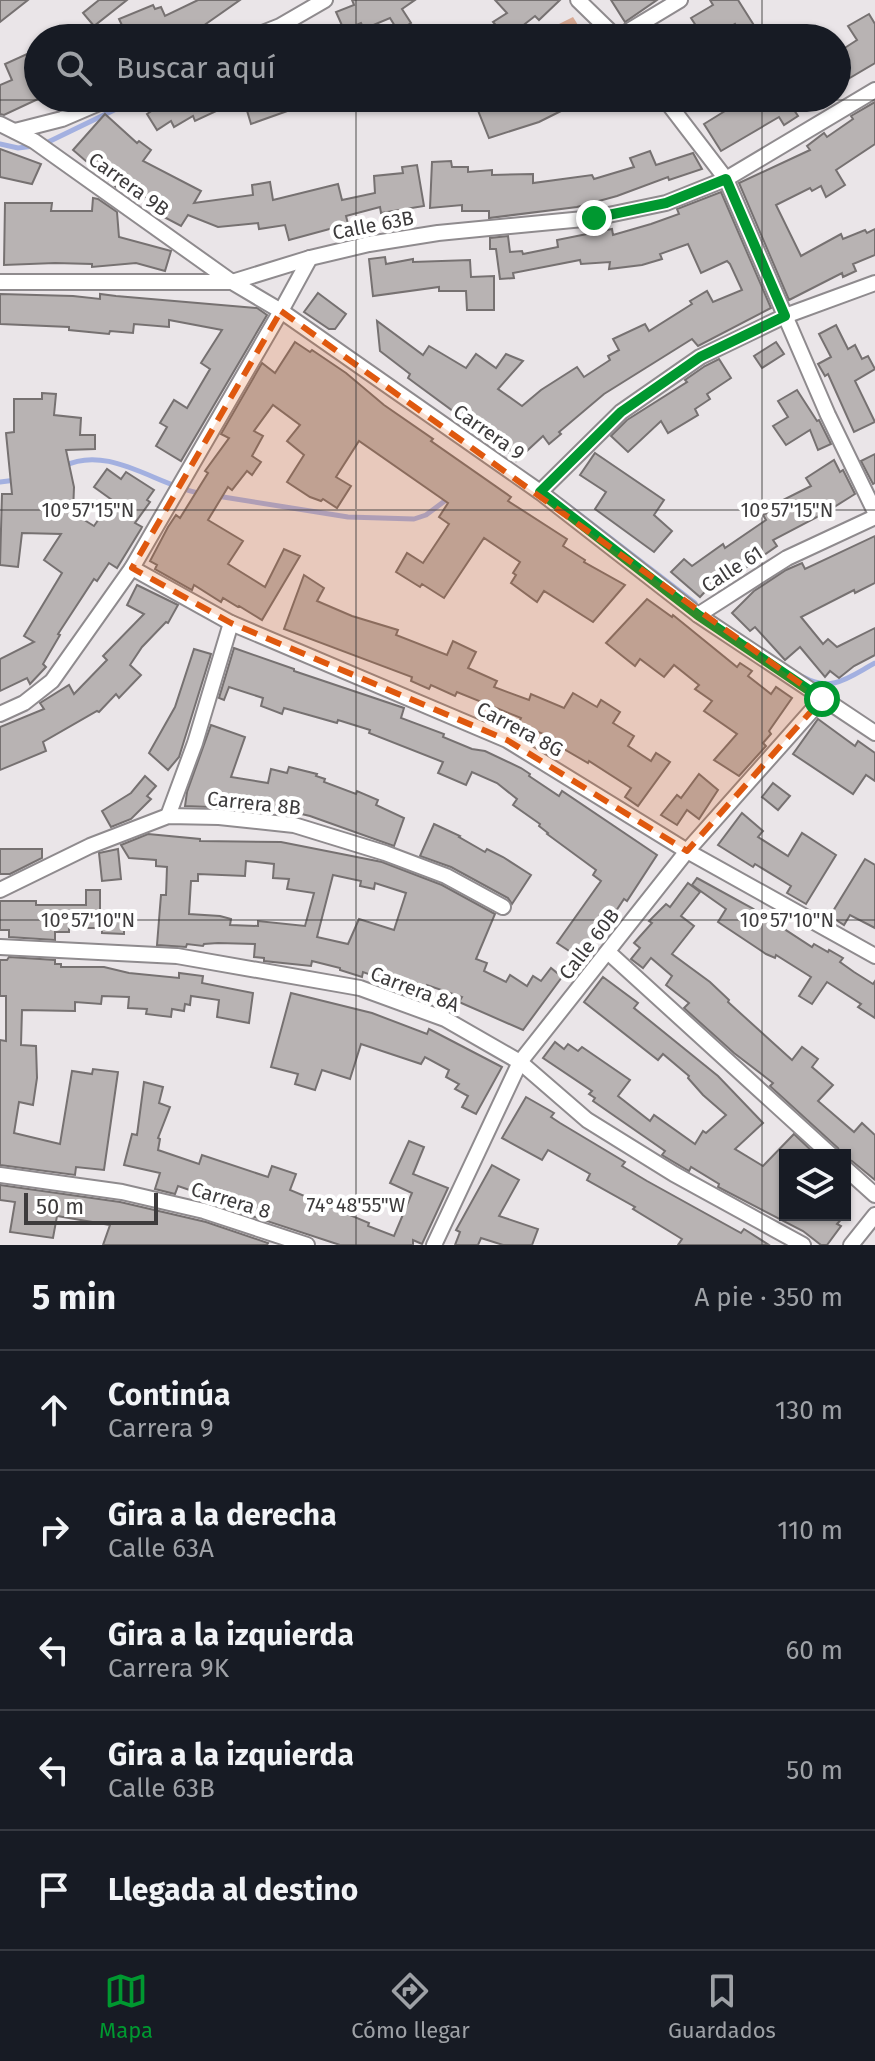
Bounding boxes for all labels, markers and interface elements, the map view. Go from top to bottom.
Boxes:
search box [24,24,851,112]
icon: search [52,46,96,90]
text: Buscar aquí [116,50,276,86]
street label: Carrera 9B [84,147,174,221]
route end [576,200,612,236]
street label: Calle 63B [330,205,416,245]
street label: Carrera 9 [449,399,529,465]
text: 10°57'15"N [42,498,134,522]
text: 10°57'15"N [741,498,833,522]
street label: Calle 61 [697,540,767,598]
route start [804,681,840,717]
street label: Carrera 8G [473,696,567,762]
street label: Carrera 8B [206,786,302,820]
street label: Calle 60B [554,904,624,984]
text: 10°57'10"N [41,908,135,932]
text: 10°57'10"N [740,908,834,932]
street label: Carrera 8A [367,961,463,1017]
map controls [779,1149,851,1221]
button: layers [779,1149,851,1221]
street label: Carrera 8 [188,1177,274,1223]
scale bar [24,1189,158,1225]
text: 50 m [36,1193,84,1220]
text: 74°48'55"W [307,1193,406,1217]
text: 5 min [32,1277,116,1318]
text: A pie · 350 m [695,1282,843,1313]
text: Continúa [108,1377,230,1413]
icon: ahead [32,1388,76,1432]
text: 130 m [775,1395,843,1426]
text: Carrera 9 [108,1413,214,1444]
text: Gira a la derecha [108,1497,337,1533]
icon: right [32,1508,76,1552]
text: 110 m [777,1515,843,1546]
text: Calle 63A [108,1533,214,1564]
text: Gira a la izquierda [108,1617,354,1653]
icon: left [32,1628,76,1672]
text: 60 m [785,1635,843,1666]
text: Carrera 9K [108,1653,229,1684]
text: Gira a la izquierda [108,1737,354,1773]
icon: left [32,1748,76,1792]
text: 50 m [786,1755,843,1786]
text: Calle 63B [108,1773,215,1804]
icon: arrive [32,1868,76,1912]
text: Llegada al destino [108,1872,358,1908]
tab: Mapa [99,1969,153,2044]
tab: Cómo llegar [351,1969,470,2044]
tab: Guardados [668,1969,776,2044]

